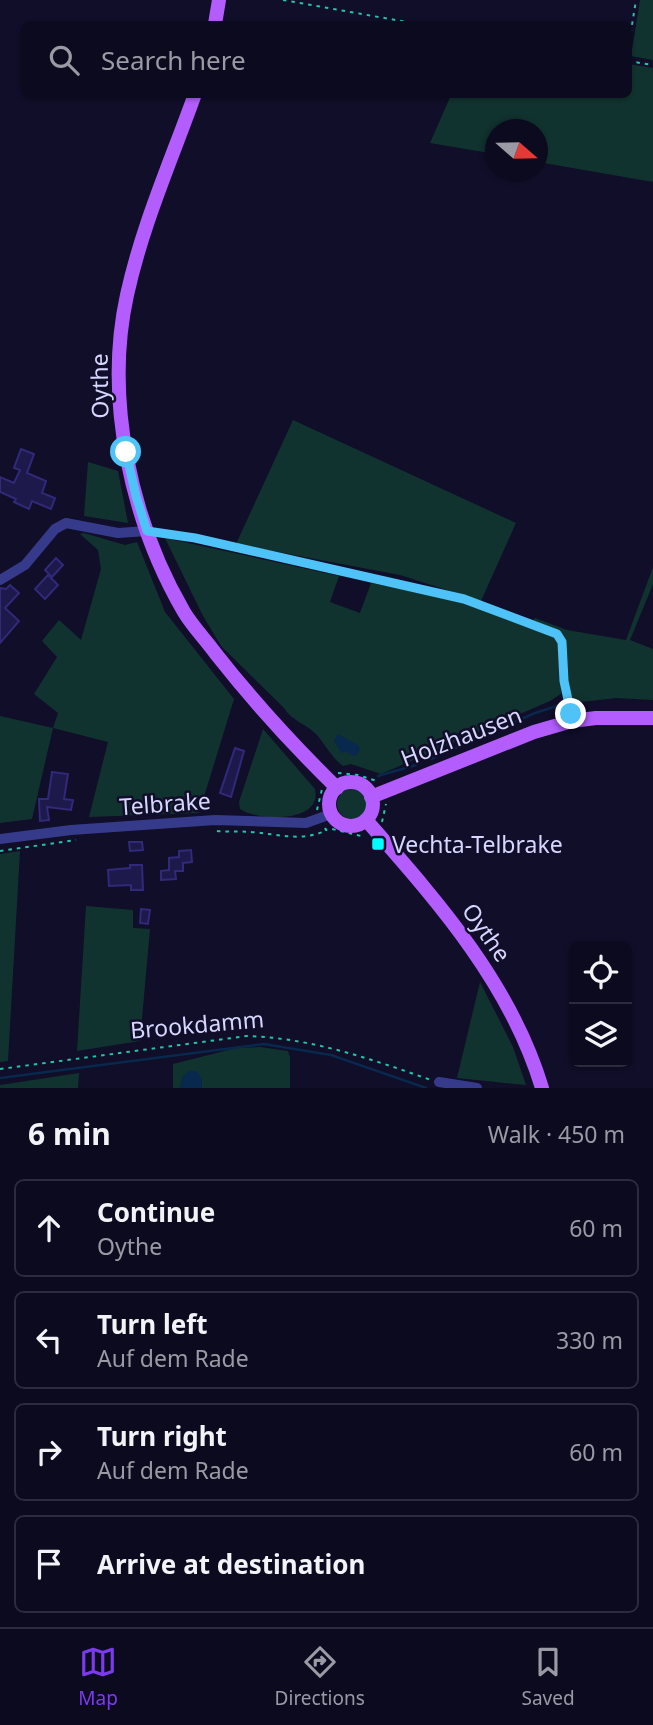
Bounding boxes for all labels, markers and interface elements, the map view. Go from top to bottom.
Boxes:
search box [21,21,632,98]
icon: search [45,41,83,79]
text: Search here [101,42,246,78]
north arrow [485,119,548,182]
street label: Oythe [82,353,116,419]
route start [110,436,141,467]
street label: Holzhausen [396,698,526,774]
route end [555,698,586,729]
street label: Telbrake [118,784,212,822]
place label: Vechta-Telbrake [392,828,563,860]
marker: Vechta-Telbrake [370,836,386,852]
street label: Oythe [455,896,519,968]
map controls [569,941,632,1067]
button: locate [569,941,632,1004]
street label: Brookdamm [129,1002,265,1046]
button: layers [569,1004,632,1067]
text: 6 min [28,1113,111,1154]
text: Walk · 450 m [488,1118,625,1150]
text: Continue [97,1194,215,1230]
icon: ahead [30,1209,68,1247]
text: 60 m [569,1212,623,1244]
text: Oythe [97,1230,162,1262]
text: Turn left [97,1306,208,1342]
icon: left [30,1321,68,1359]
text: 330 m [556,1324,623,1356]
text: Auf dem Rade [97,1342,249,1374]
text: Turn right [97,1418,227,1454]
icon: right [30,1433,68,1471]
text: 60 m [569,1436,623,1468]
text: Auf dem Rade [97,1454,249,1486]
icon: arrive [30,1545,68,1583]
text: Arrive at destination [97,1546,366,1582]
tab: Map [78,1643,118,1711]
tab: Directions [275,1643,365,1711]
tab: Saved [521,1643,575,1711]

